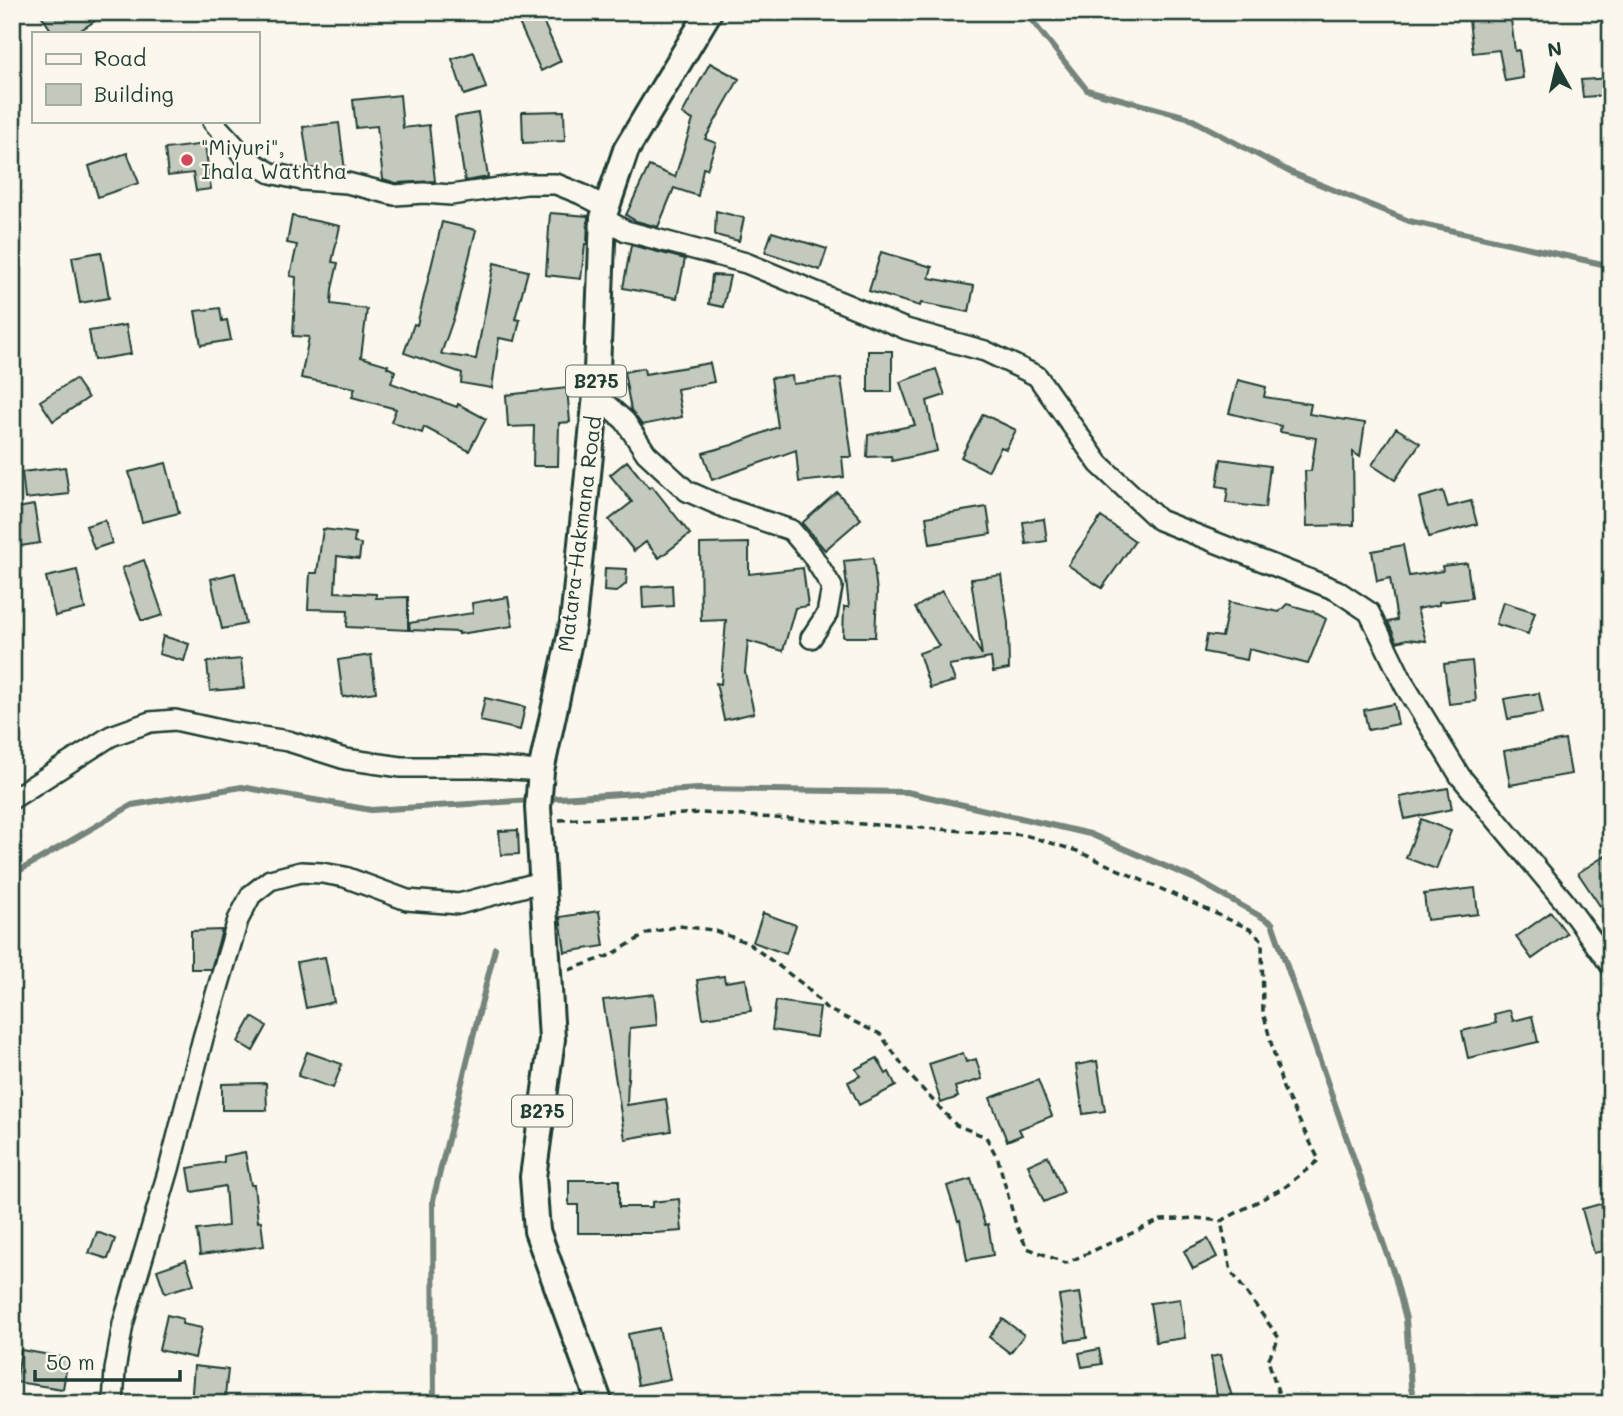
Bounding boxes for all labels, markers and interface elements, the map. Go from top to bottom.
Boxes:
legend [32,32,259,122]
north arrow [1522,32,1592,102]
text: N [1546,35,1563,62]
text: Road [94,44,146,71]
text: Building [94,80,174,107]
place label: "Miyuri", Ihala Waththa [201,133,347,184]
marker: "Miyuri", Ihala Waththa [179,152,195,168]
road number: B275 [566,366,626,396]
street label: Matara-Hakmana Road [551,414,606,653]
road number: B275 [512,1096,572,1126]
scale bar [35,1339,180,1383]
text: 50 m [46,1348,95,1375]

